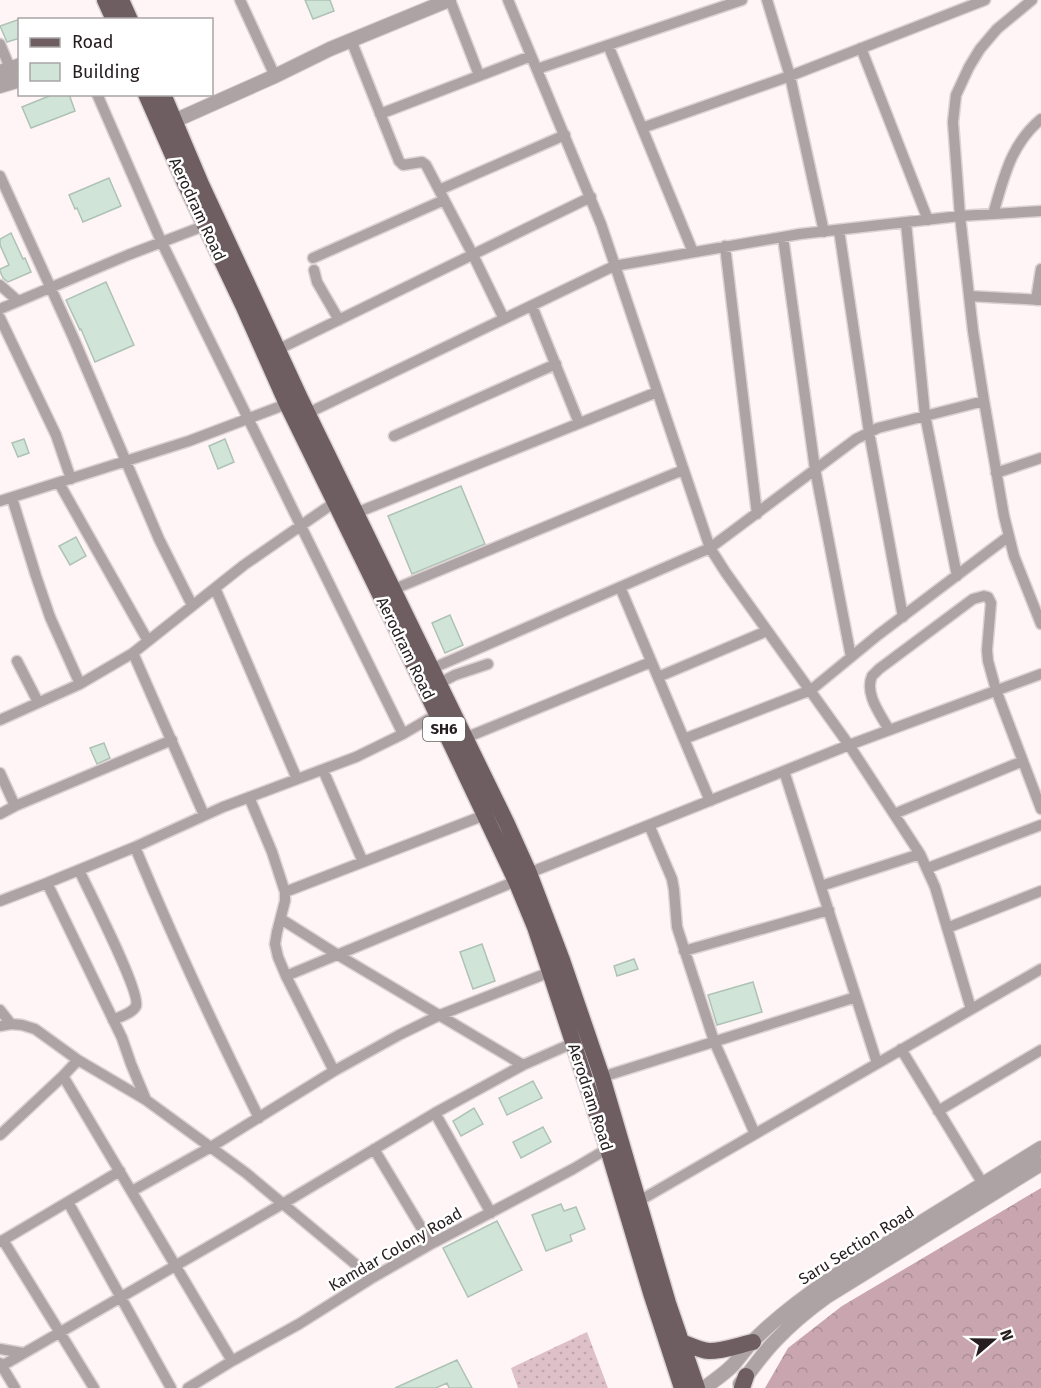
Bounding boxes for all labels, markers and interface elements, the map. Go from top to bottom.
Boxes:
legend [18,18,213,96]
text: Road [72,31,114,53]
text: Building [72,61,140,83]
street label: Aerodram Road [165,155,230,264]
street label: Aerodram Road [373,594,439,703]
road number: SH6 [423,717,465,741]
street label: Aerodram Road [564,1041,617,1153]
street label: Saru Section Road [795,1202,917,1289]
street label: Kamdar Colony Road [325,1204,465,1295]
north arrow [963,1310,1023,1370]
text: N [996,1327,1017,1343]

